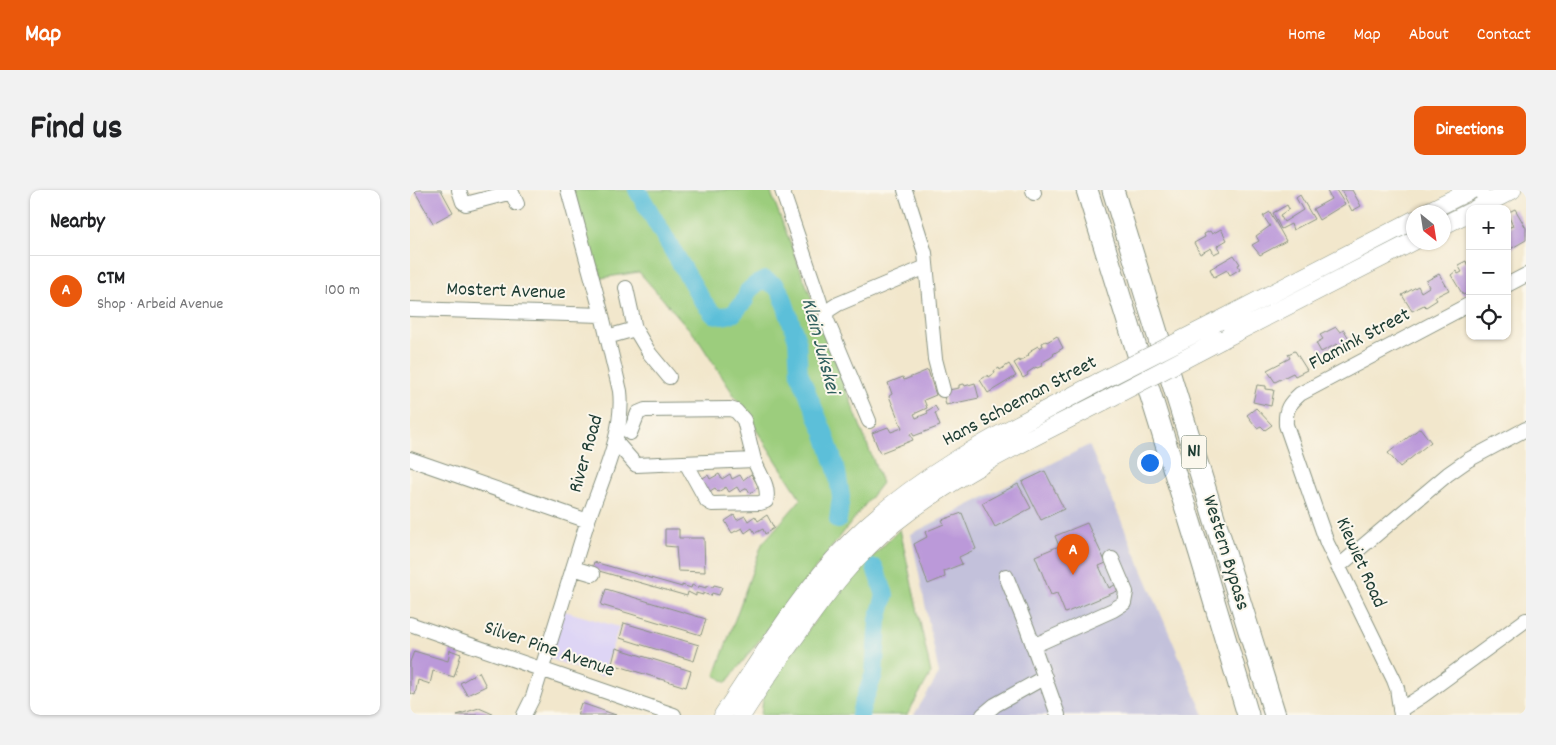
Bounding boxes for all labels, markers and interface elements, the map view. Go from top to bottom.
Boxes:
text: Map [25,18,61,52]
text: Home [1288,23,1325,48]
text: Map [1353,23,1381,48]
text: About [1409,23,1449,48]
text: Contact [1477,23,1531,48]
text: Find us [30,105,122,155]
button: Directions [1414,106,1526,155]
north arrow [1406,205,1451,250]
map controls [1466,205,1511,340]
button: + [1466,205,1511,250]
text: Nearby [50,208,105,238]
button: − [1466,250,1511,295]
text: CTM [97,266,125,293]
street label: Mostert Avenue [446,276,566,308]
text: A [62,279,70,302]
text: 100 m [324,279,360,302]
text: Shop · Arbeid Avenue [97,293,223,316]
water label: Klein Jukskei [792,295,847,400]
button: locate [1466,295,1511,340]
street label: Flamink Street [1304,302,1416,378]
street label: Hans Schoeman Street [938,349,1102,455]
street label: River Road [563,412,611,496]
road number: N1 [1182,436,1206,468]
your location [1137,450,1163,476]
street label: Western Bypass [1194,492,1256,614]
street label: Kiewiet Road [1328,513,1392,613]
pin: A [1057,534,1089,575]
street label: Silver Pine Avenue [480,615,618,686]

